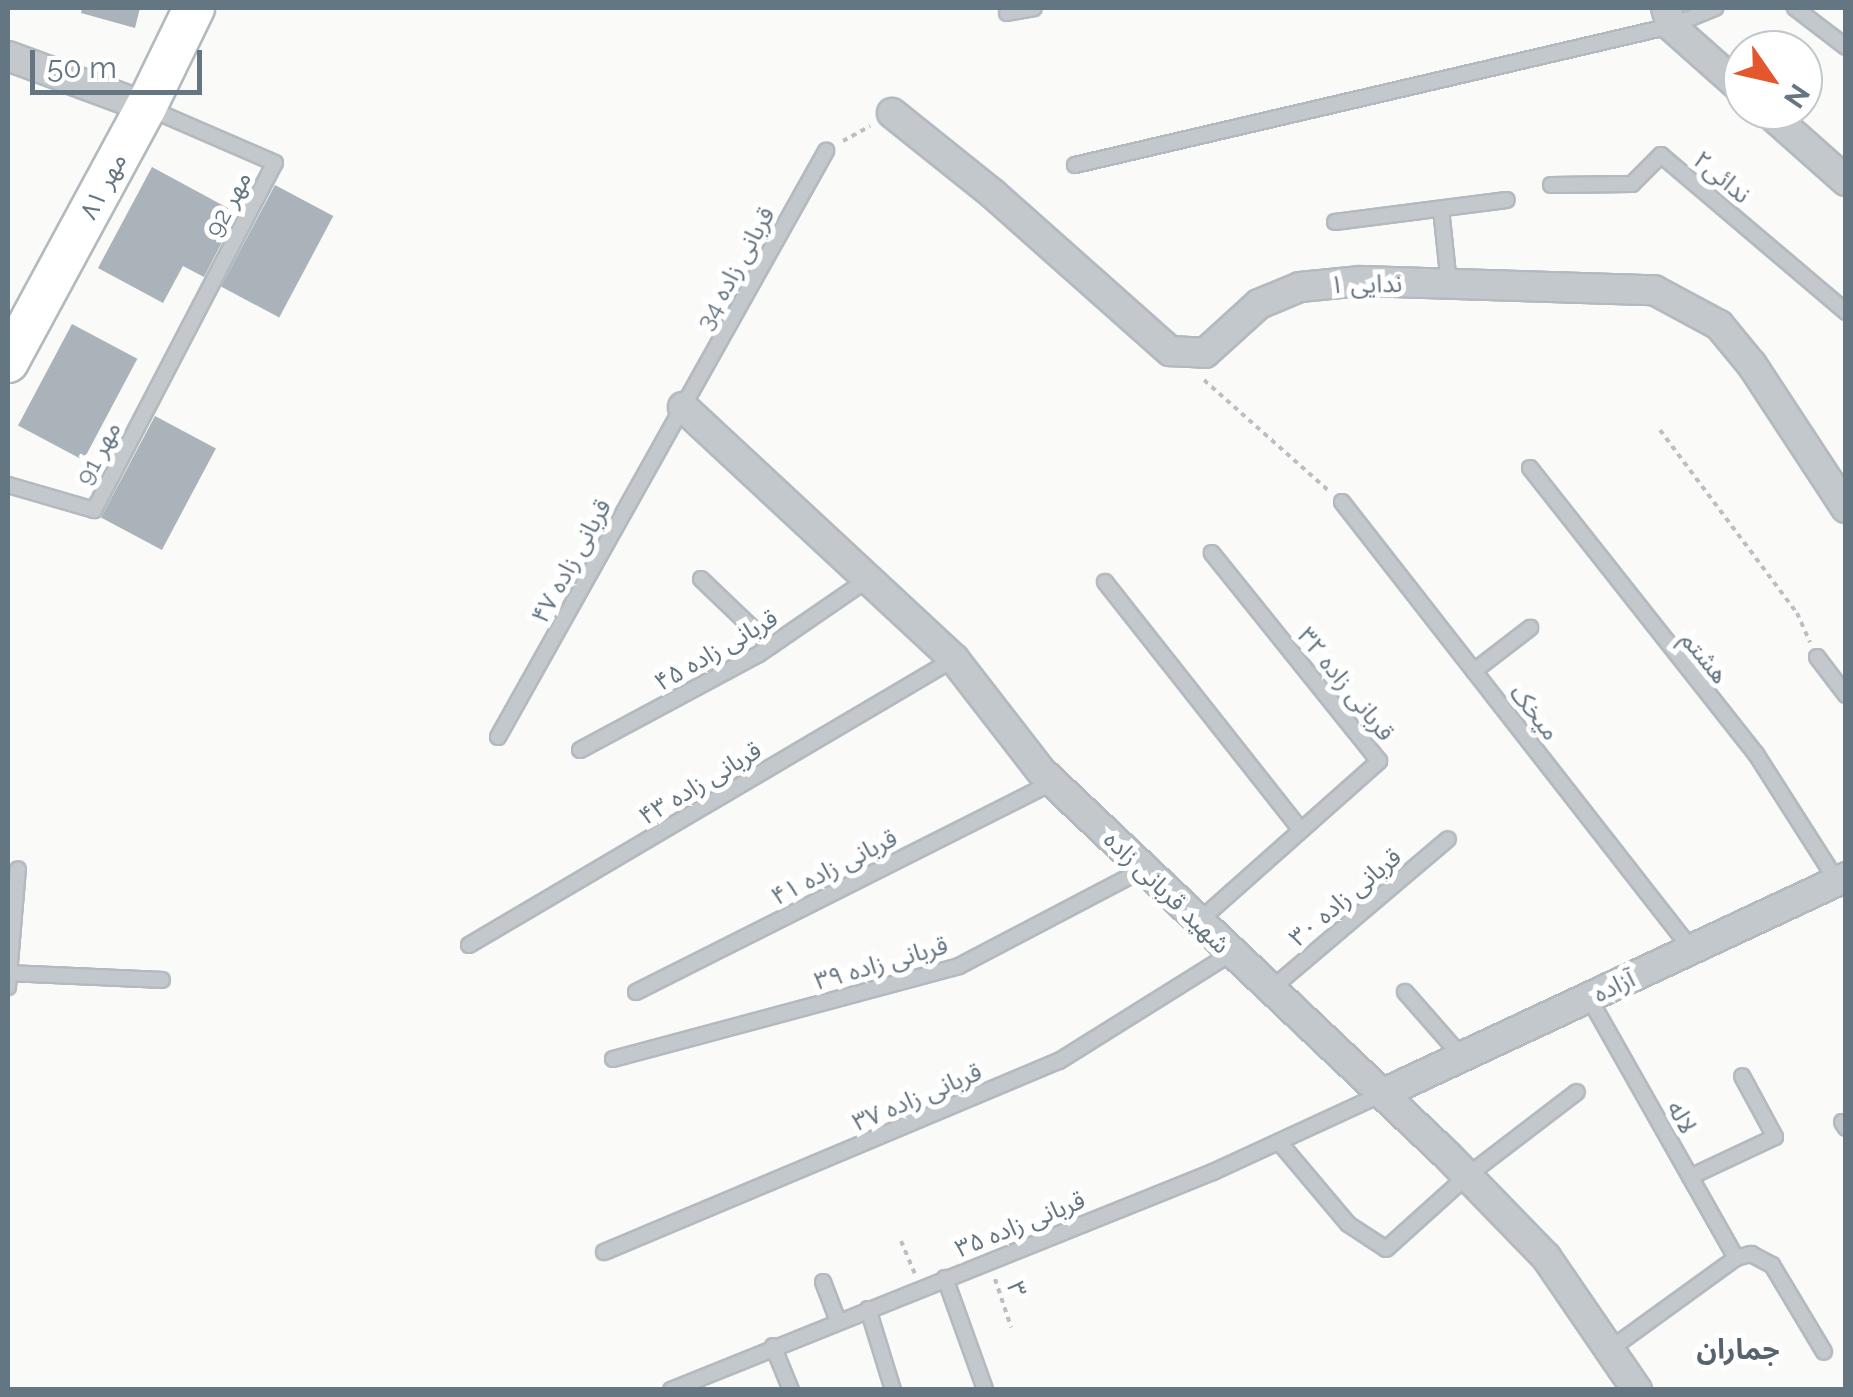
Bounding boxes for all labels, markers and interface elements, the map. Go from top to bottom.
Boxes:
scale bar [35,30,208,92]
north arrow [1723,30,1823,130]
text: 50 m [47,50,117,85]
text: N [1777,78,1816,114]
street label: ندائی۲ [1687,144,1757,210]
street label: مهر ۸۱ [73,148,133,224]
street label: مهر 92 [198,166,258,242]
street label: قربانی زاده 34 [689,201,781,335]
street label: ندایی ۱ [1329,268,1403,300]
street label: مهر 91 [69,416,127,490]
street label: قربانی زاده ۴۷ [525,494,617,628]
street label: قربانی زاده ۴۵ [649,603,783,697]
street label: قربانی زاده ۳۲ [1291,621,1401,747]
street label: هشتم [1675,625,1735,689]
street label: میخک [1504,678,1566,746]
street label: قربانی زاده ۴۳ [633,735,767,831]
street label: قربانی زاده ۴۱ [766,822,902,912]
street label: شهید قربانی زاده [1098,824,1236,960]
street label: قربانی زاده ۳۰ [1283,841,1407,953]
street label: قربانی زاده ۳۹ [811,930,951,996]
street label: آزاده [1588,963,1640,1009]
street label: قربانی زاده ۳۷ [848,1056,986,1138]
street label: لاله [1661,1095,1703,1139]
street label: قربانی زاده ۳۵ [951,1184,1089,1264]
street label: ۳ [1001,1278,1033,1300]
district label: جماران [1696,1333,1780,1367]

